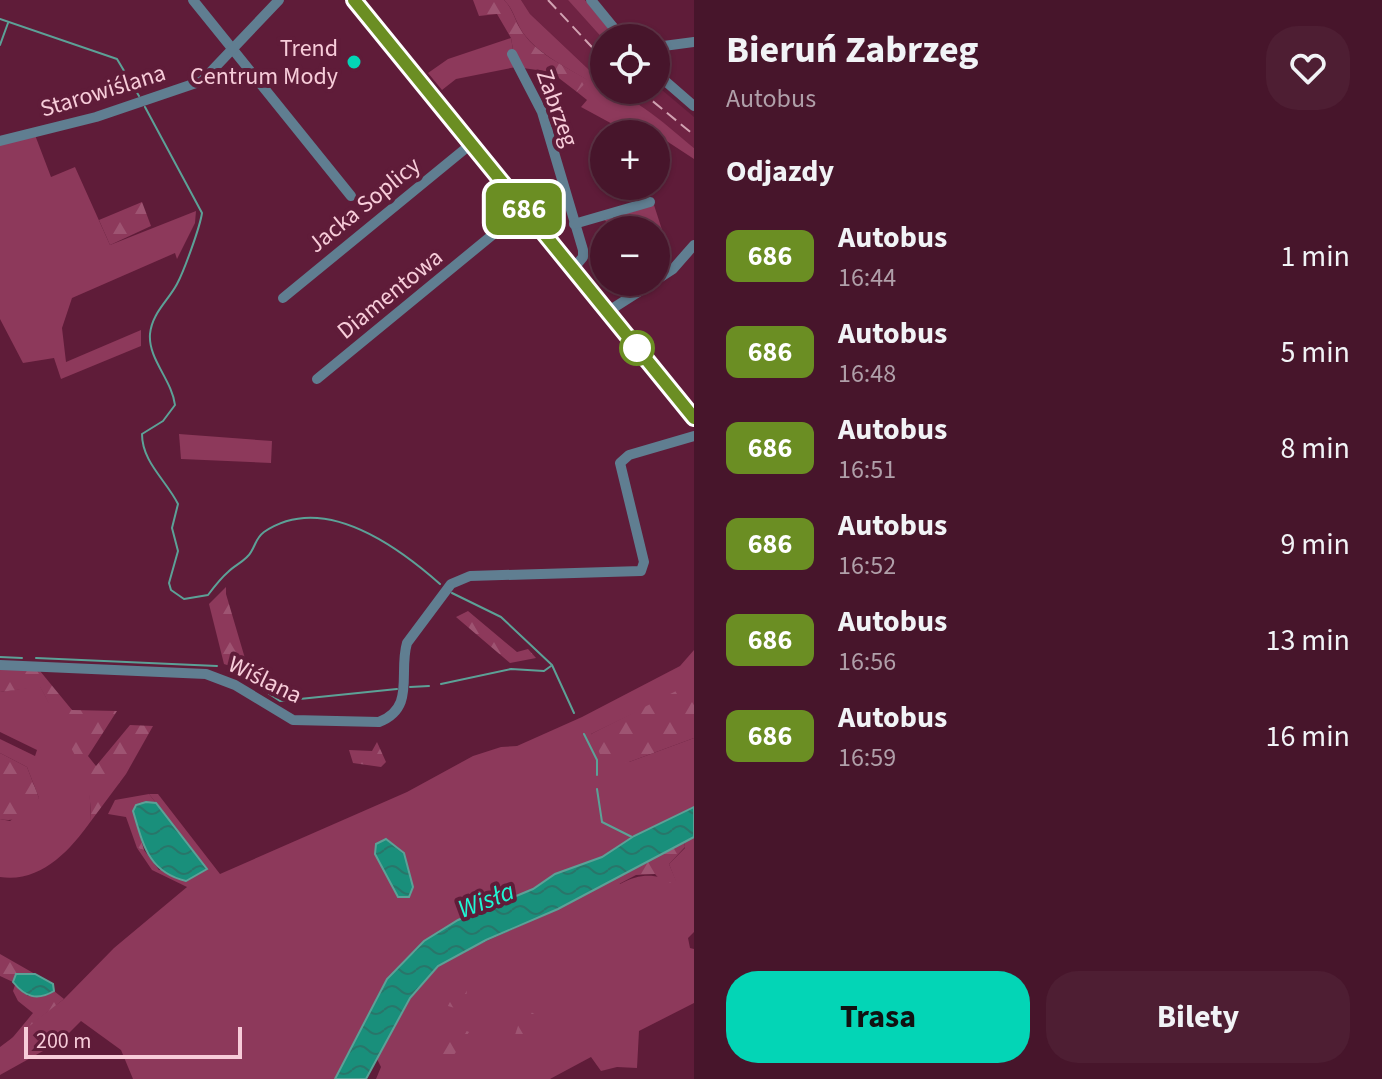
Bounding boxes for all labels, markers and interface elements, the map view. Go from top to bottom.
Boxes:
text: Bieruń Zabrzeg [726,23,979,77]
map controls [590,24,670,296]
button: locate [590,24,670,104]
button: heart [1266,26,1350,110]
place label: Trend Centrum Mody [190,31,338,94]
marker: Trend Centrum Mody [345,53,363,71]
street label: Starowiślana [36,55,170,127]
street label: Zabrzeg [527,64,587,152]
text: Autobus [726,80,816,117]
button: + [590,120,670,200]
street label: Jacka Soplicy [300,148,428,262]
text: Odjazdy [726,150,834,193]
line badge: 686 [478,183,570,235]
text: 686 [502,189,546,229]
button: − [590,216,670,296]
text: Autobus [838,216,947,259]
text: 1 min [1280,235,1350,278]
text: 686 [748,236,792,276]
street label: Diamentowa [329,240,451,348]
text: 16:44 [838,259,896,296]
text: Autobus [838,312,947,355]
unlabelled marker [620,331,654,365]
text: 5 min [1280,331,1350,374]
text: 686 [748,332,792,372]
text: 16:48 [838,355,896,392]
text: Autobus [838,408,947,451]
text: 8 min [1280,427,1350,470]
text: 686 [748,428,792,468]
text: 16:51 [838,451,896,488]
text: Autobus [838,504,947,547]
text: 9 min [1280,523,1350,566]
text: 686 [748,524,792,564]
text: 16:52 [838,547,896,584]
text: Autobus [838,600,947,643]
text: 13 min [1266,619,1350,662]
text: 686 [748,620,792,660]
text: 16:56 [838,643,896,680]
street label: Wiślana [222,647,308,713]
text: Autobus [838,696,947,739]
text: 16 min [1266,715,1350,758]
text: 686 [748,716,792,756]
text: 16:59 [838,739,896,776]
water label: Wisła [452,872,520,928]
button: Trasa [726,971,1030,1063]
button: Bilety [1046,971,1350,1063]
scale bar [24,1023,242,1059]
text: 200 m [36,1025,91,1057]

